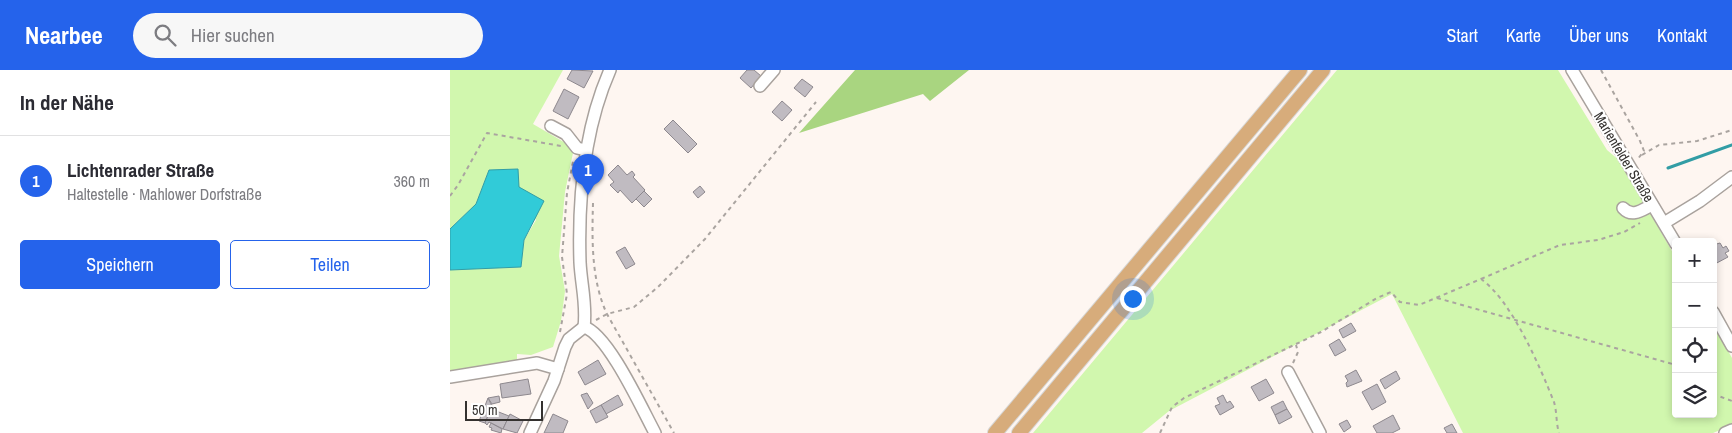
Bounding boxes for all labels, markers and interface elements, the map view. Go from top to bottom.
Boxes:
search box [133,13,483,58]
text: Nearbee [25,19,103,51]
icon: search [151,21,179,49]
text: Hier suchen [191,22,275,48]
text: Start [1447,23,1478,48]
text: Karte [1506,23,1541,48]
text: Über uns [1569,23,1629,48]
text: Kontakt [1657,23,1707,48]
text: In der Nähe [20,88,114,117]
street label: Marienfelder Straße [1590,109,1658,205]
pin: 1 [572,154,604,195]
text: Lichtenrader Straße [67,157,214,183]
text: 1 [32,170,40,192]
text: 360 m [394,170,430,192]
text: Haltestelle · Mahlower Dorfstraße [67,183,262,205]
map controls [1672,238,1717,418]
button: + [1672,238,1717,283]
button: Speichern [20,240,220,289]
button: Teilen [230,240,430,289]
button: − [1672,283,1717,328]
your location [1120,286,1146,312]
button: locate [1672,328,1717,373]
button: layers [1672,373,1717,418]
scale bar [465,398,542,421]
text: 50 m [472,401,498,419]

